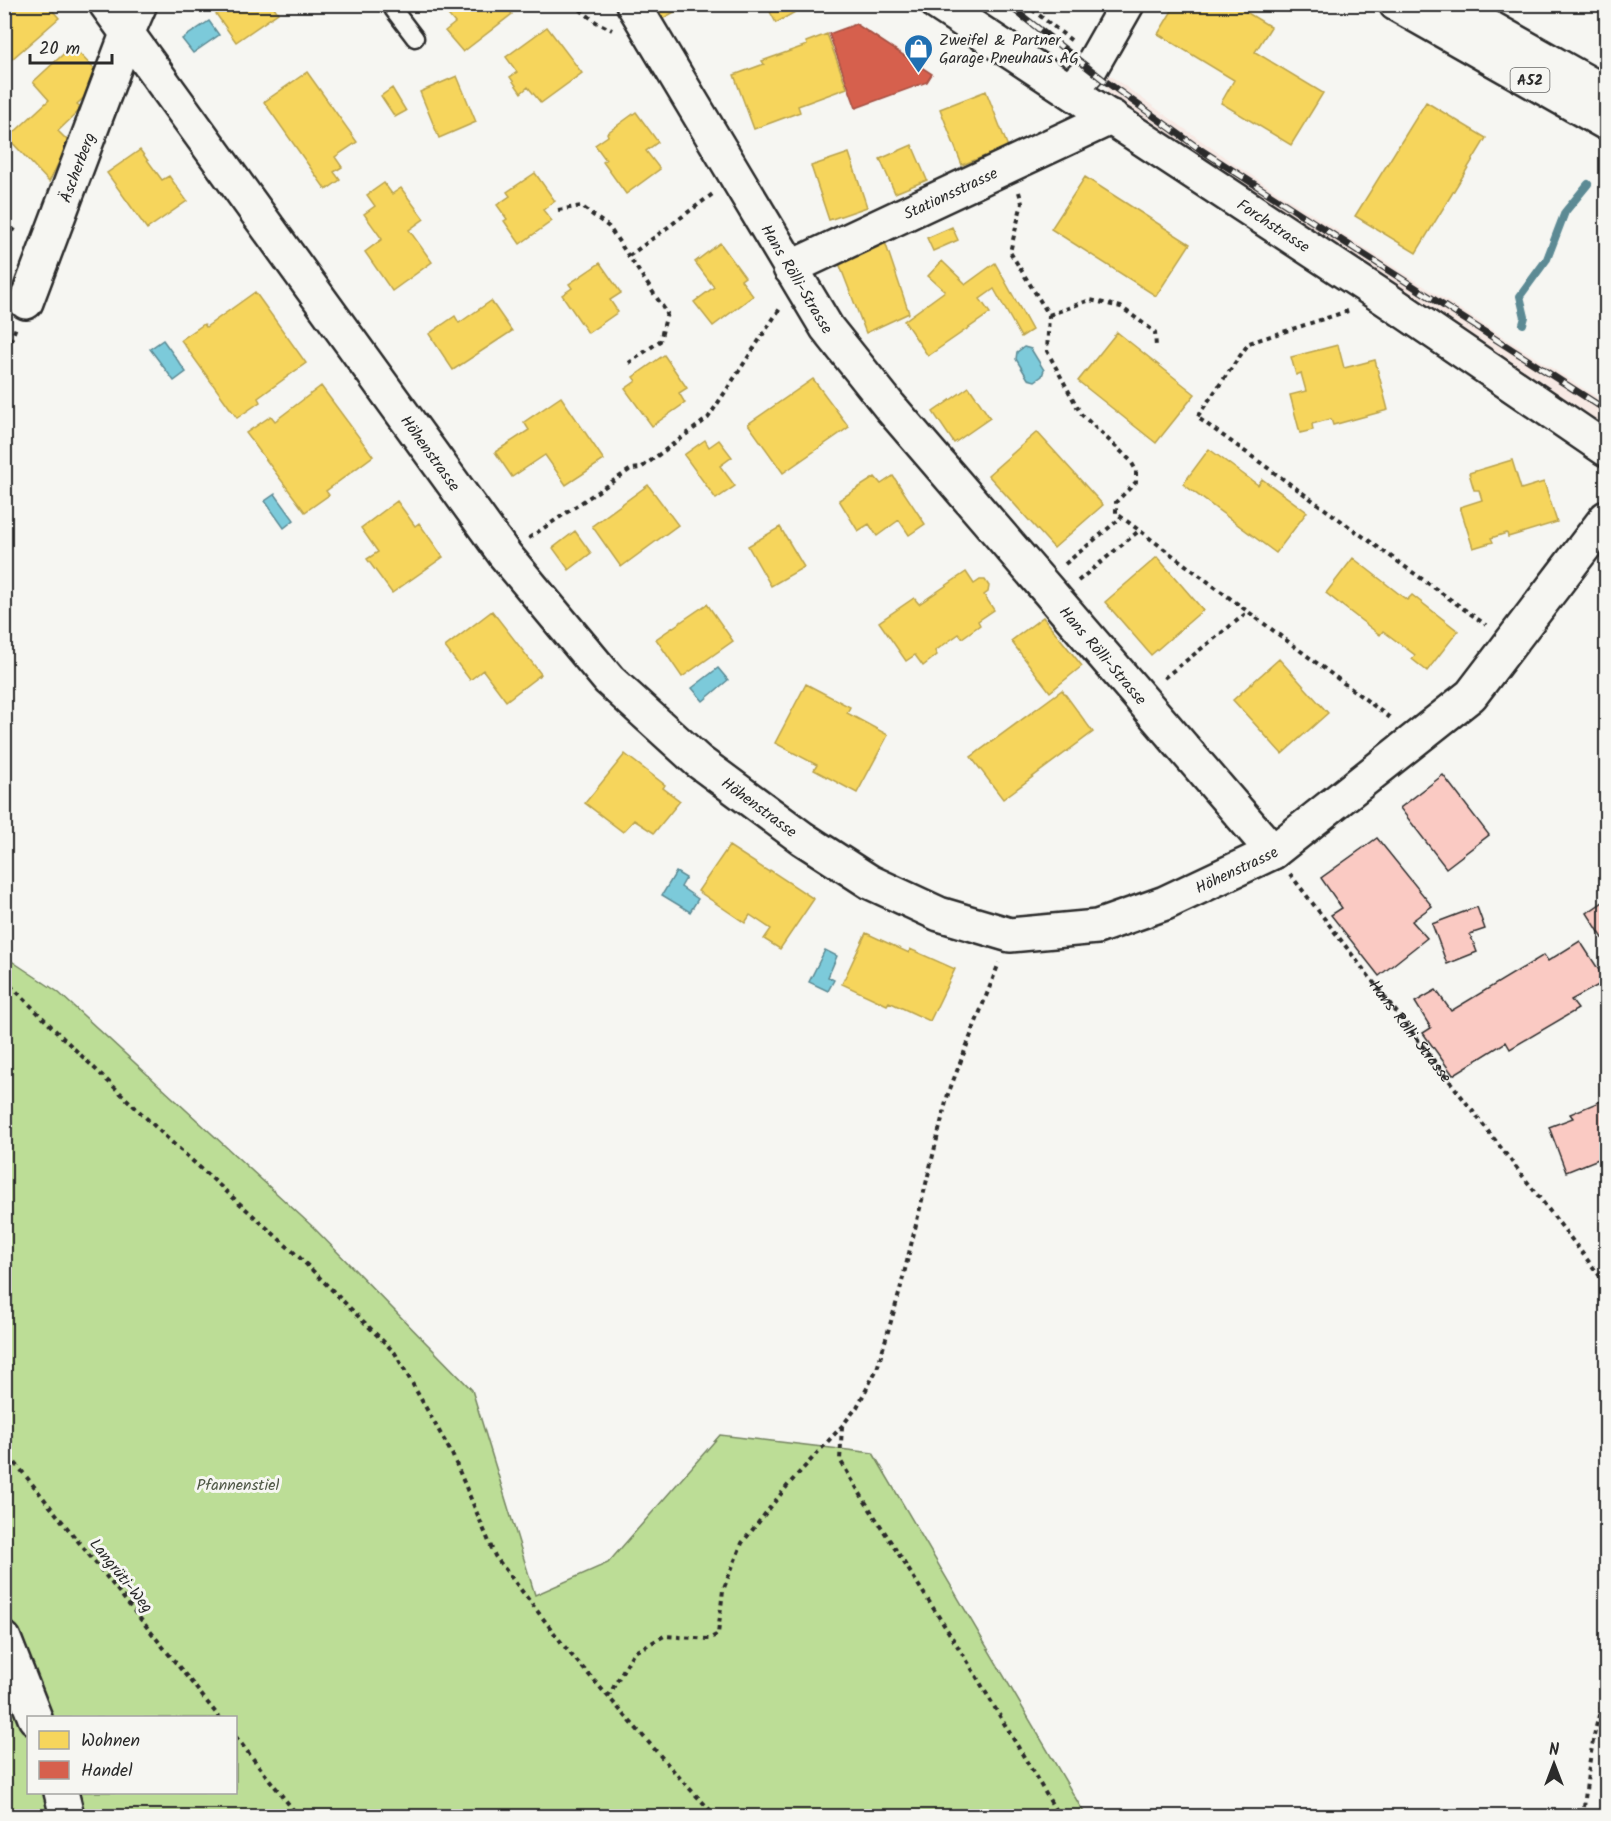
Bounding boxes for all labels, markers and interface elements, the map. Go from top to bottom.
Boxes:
scale bar [30,27,112,65]
place label: Zweifel & Partner Garage Pneuhaus AG [939,28,1079,71]
shop icon: Zweifel & Partner Garage Pneuhaus AG [902,32,934,74]
text: 20 m [39,35,80,64]
road number: A52 [1510,68,1550,92]
street label: Äscherberg [54,129,103,206]
street label: Stationsstrasse [900,161,1002,227]
street label: Forchstrasse [1231,193,1315,260]
street label: Hans Rölli-Strasse [754,220,838,340]
street label: Höhenstrasse [393,410,466,497]
street label: Hans Rölli-Strasse [1052,601,1152,711]
street label: Höhenstrasse [716,771,802,844]
street label: Höhenstrasse [1191,841,1285,901]
street label: Hans Rölli-Strasse [1362,975,1457,1088]
park label: Pfannenstiel [197,1473,280,1498]
street label: Langrüti-Weg [83,1533,159,1619]
legend [27,1716,237,1794]
text: Wohnen [81,1727,140,1756]
north arrow [1524,1734,1584,1794]
text: N [1549,1738,1559,1763]
text: Handel [81,1757,133,1786]

